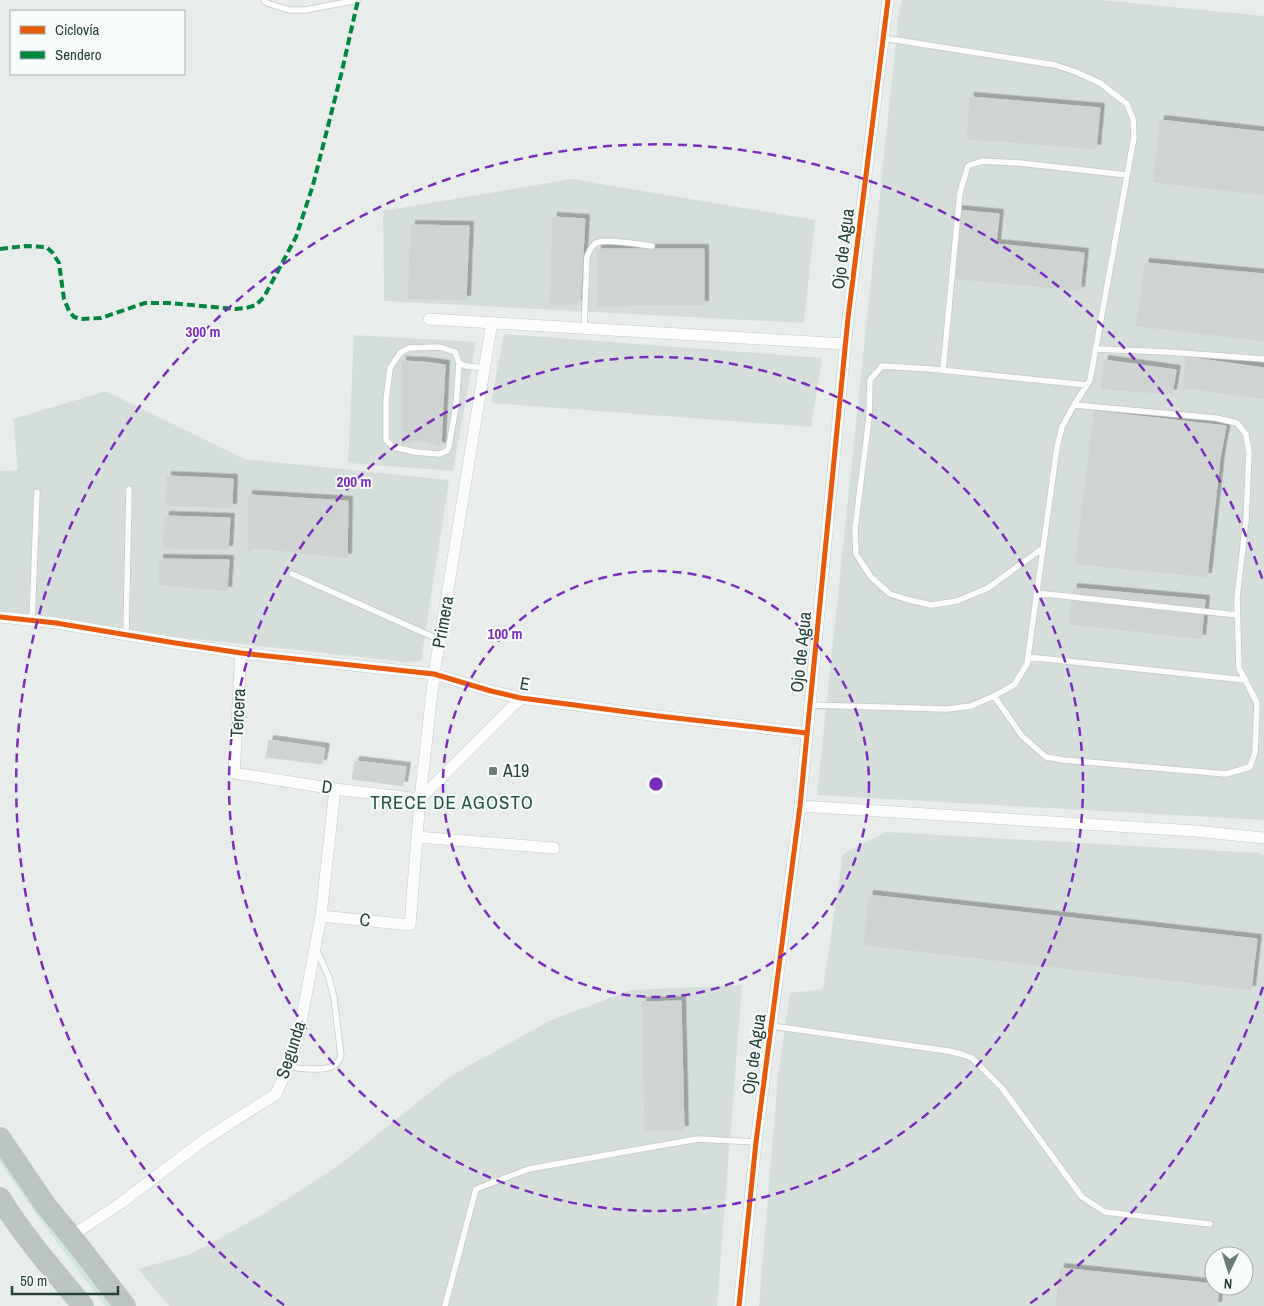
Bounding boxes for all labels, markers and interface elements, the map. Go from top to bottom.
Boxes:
legend [10,10,185,75]
text: Ciclovía [55,19,100,40]
text: Sendero [55,44,102,65]
street label: Ojo de Agua [825,207,860,291]
text: 300 m [186,321,220,342]
text: 200 m [337,471,371,492]
street label: Primera [426,594,459,650]
street label: Ojo de Agua [784,610,817,694]
text: 100 m [488,623,522,644]
street label: E [518,670,532,697]
street label: Tercera [224,688,251,738]
place label: A19 [502,758,529,783]
marker: A19 [487,765,499,777]
street label: D [320,773,334,800]
centre of rings [647,775,665,793]
district label: TRECE DE AGOSTO [370,789,534,815]
street label: C [358,907,372,932]
street label: Ojo de Agua [735,1012,772,1096]
street label: Segunda [270,1018,312,1082]
north arrow [1204,1246,1254,1296]
scale bar [12,1264,119,1296]
text: 50 m [20,1270,47,1291]
text: N [1223,1275,1233,1293]

